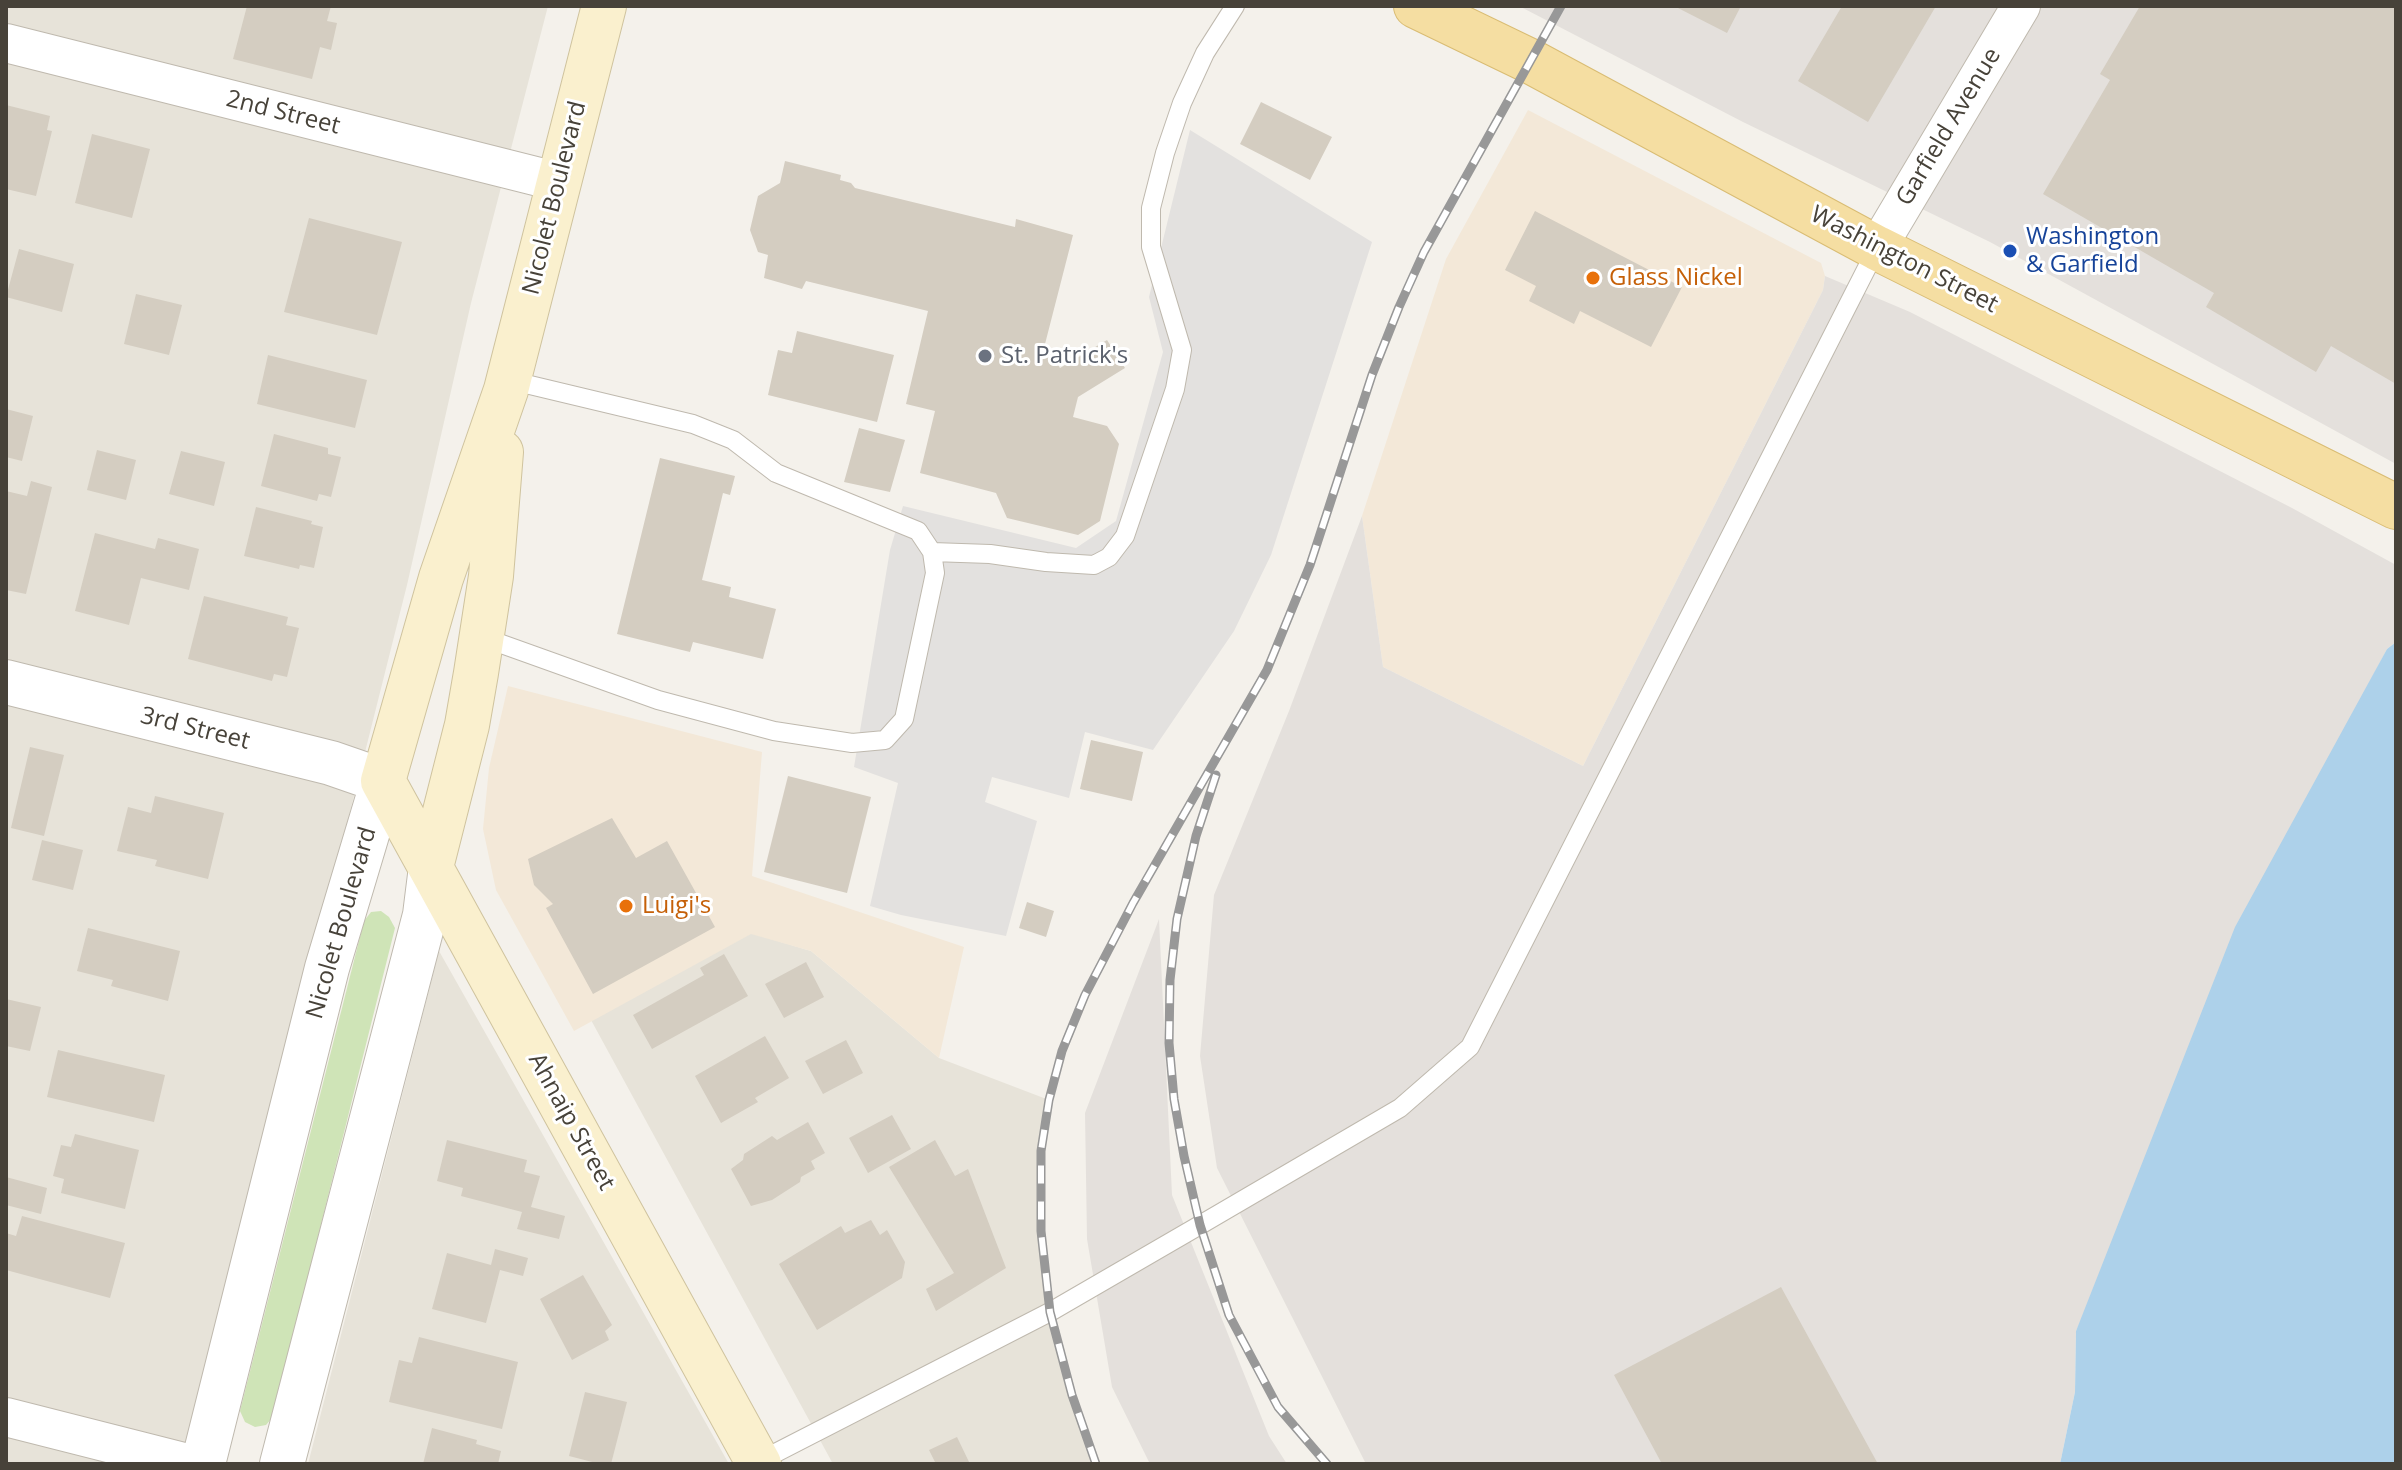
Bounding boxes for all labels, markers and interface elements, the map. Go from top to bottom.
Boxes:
street label: Garfield Avenue [1891,43,2007,211]
street label: 2nd Street [223,85,343,141]
street label: Nicolet Boulevard [517,98,593,298]
street label: Washington Street [1805,200,2003,320]
place label: Washington & Garfield [2026,223,2159,279]
marker: Washington & Garfield [2001,242,2019,260]
place label: Glass Nickel [1609,264,1743,292]
marker: Glass Nickel [1584,269,1602,287]
place label: St. Patrick's [1001,342,1128,370]
marker: St. Patrick's [976,347,994,365]
street label: 3rd Street [137,702,253,756]
street label: Nicolet Boulevard [301,824,383,1022]
place label: Luigi's [642,892,711,920]
marker: Luigi's [617,897,635,915]
street label: Ahnaip Street [522,1049,620,1195]

